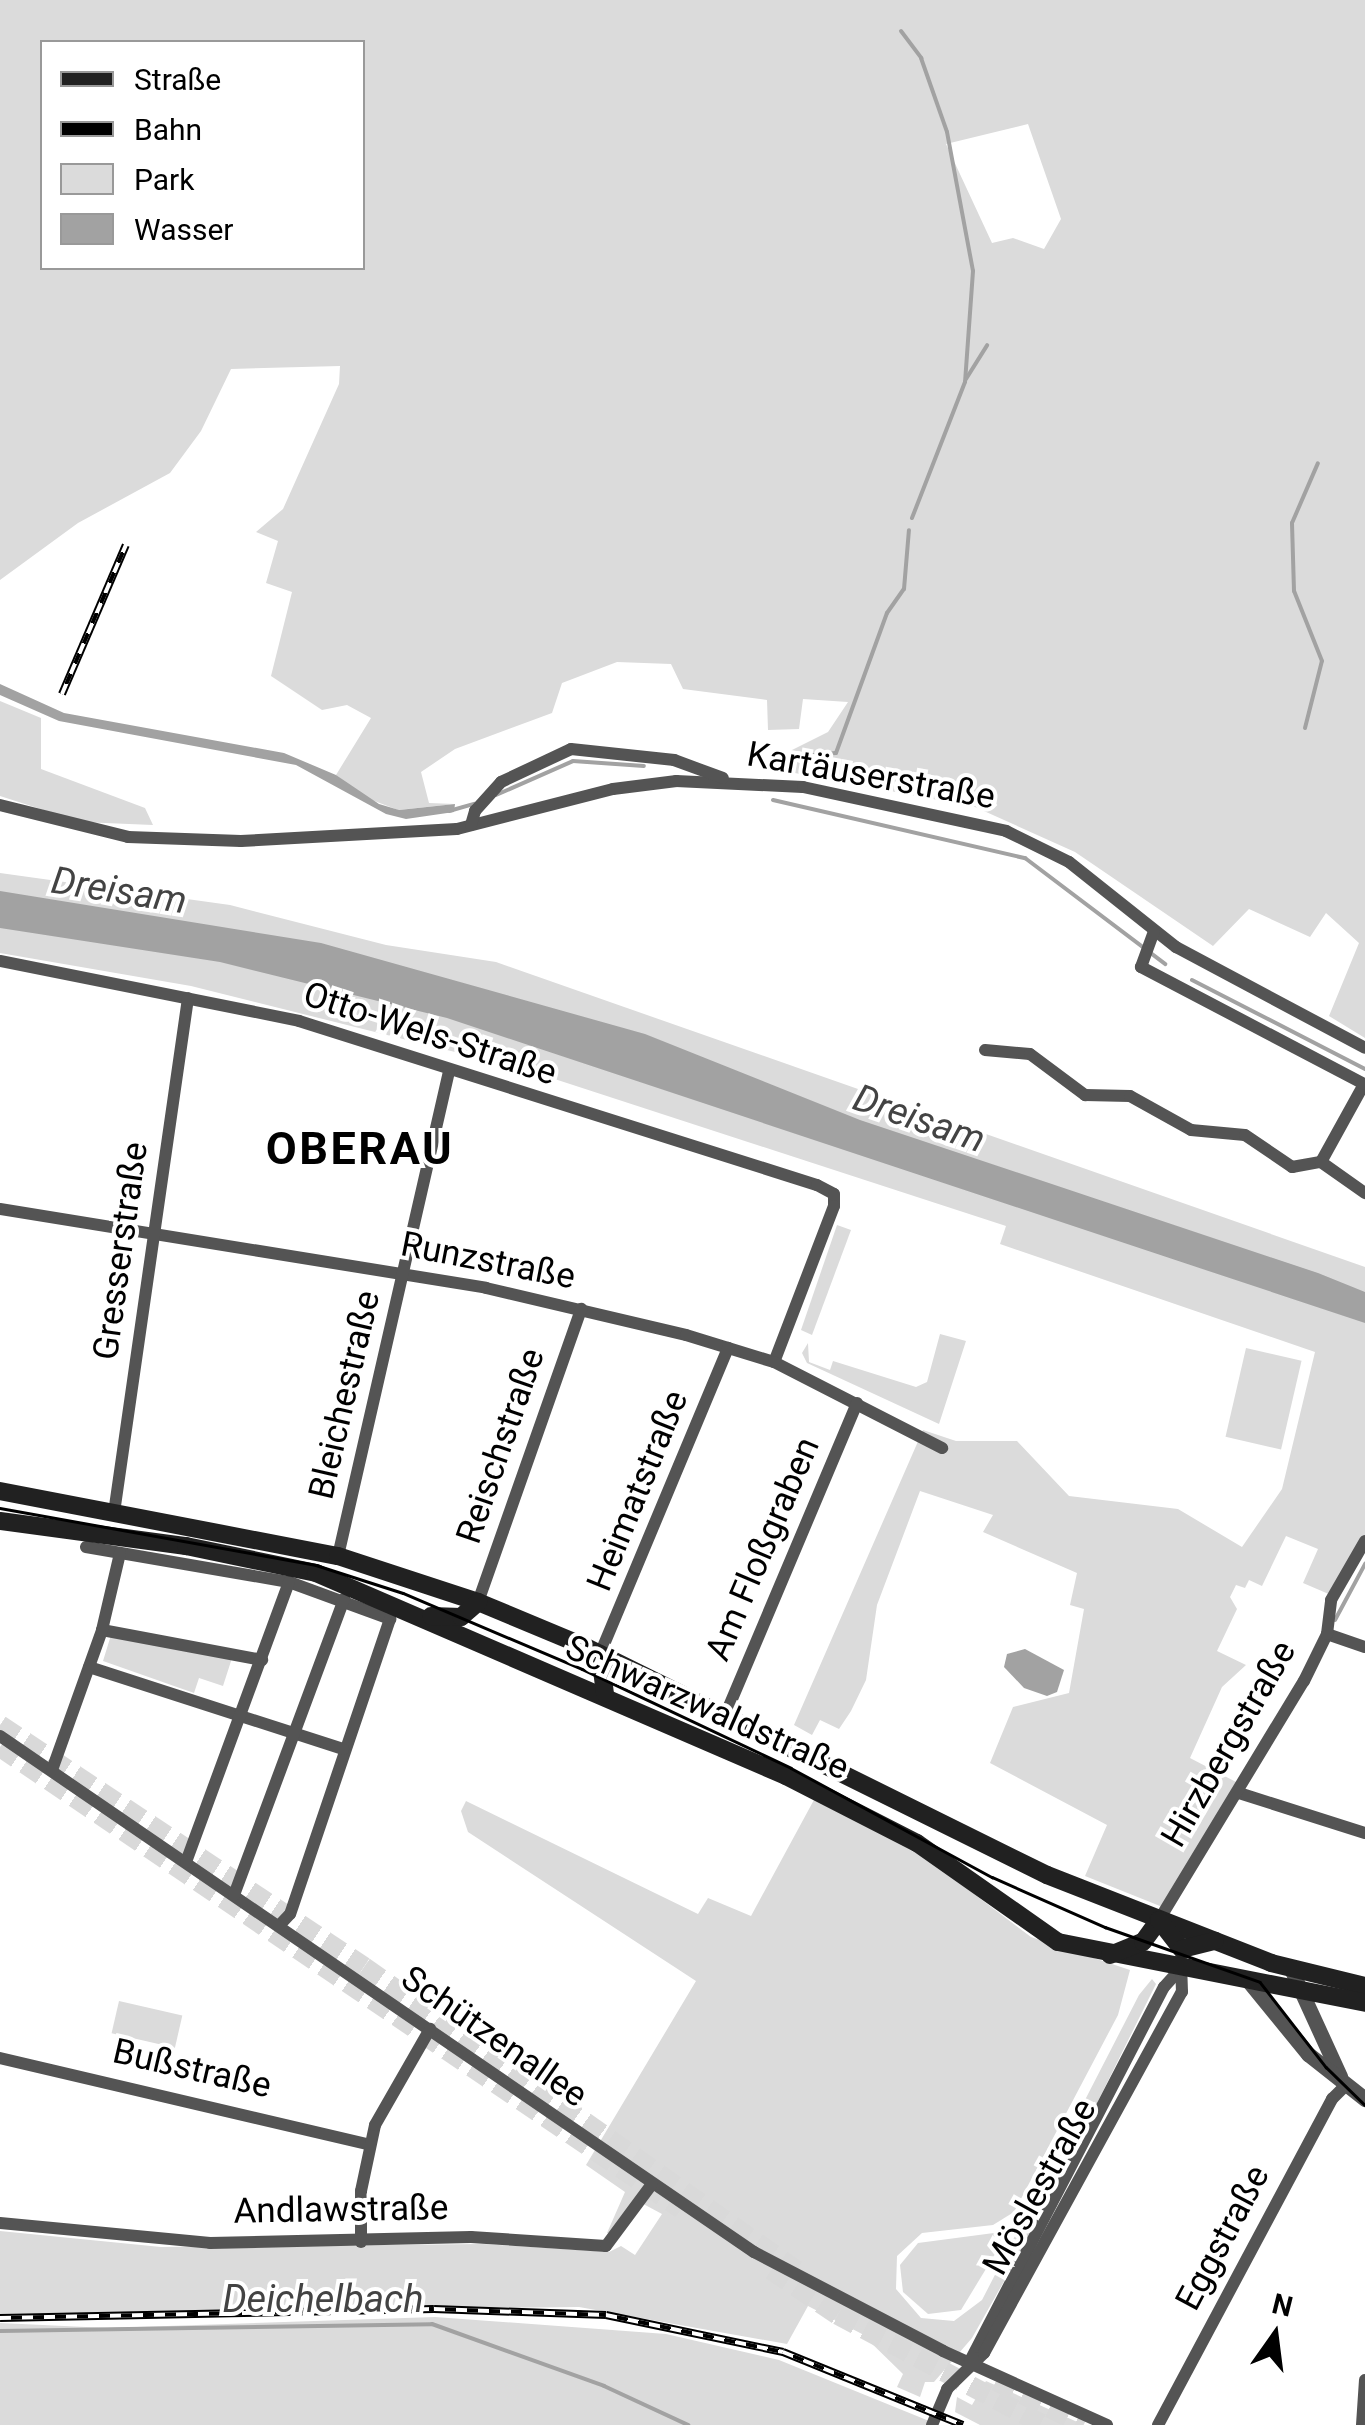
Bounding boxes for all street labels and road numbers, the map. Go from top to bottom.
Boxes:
street label: Kartäuserstraße [744,734,998,818]
street label: Otto-Wels-Straße [298,973,562,1095]
street label: Gresserstraße [85,1139,157,1363]
street label: Runzstraße [397,1224,579,1298]
street label: Bleichestraße [301,1287,389,1503]
street label: Reischstraße [448,1343,554,1549]
street label: Heimatstraße [579,1385,697,1597]
street label: Am Floßgraben [697,1431,829,1667]
street label: Schwarzwaldstraße [559,1627,855,1789]
street label: Hirzbergstraße [1153,1633,1305,1855]
street label: Schützenallee [393,1957,595,2117]
street label: Bußstraße [109,2030,275,2108]
street label: Möslestraße [974,2092,1106,2282]
street label: Eggstraße [1167,2158,1279,2318]
street label: Andlawstraße [233,2187,449,2233]

